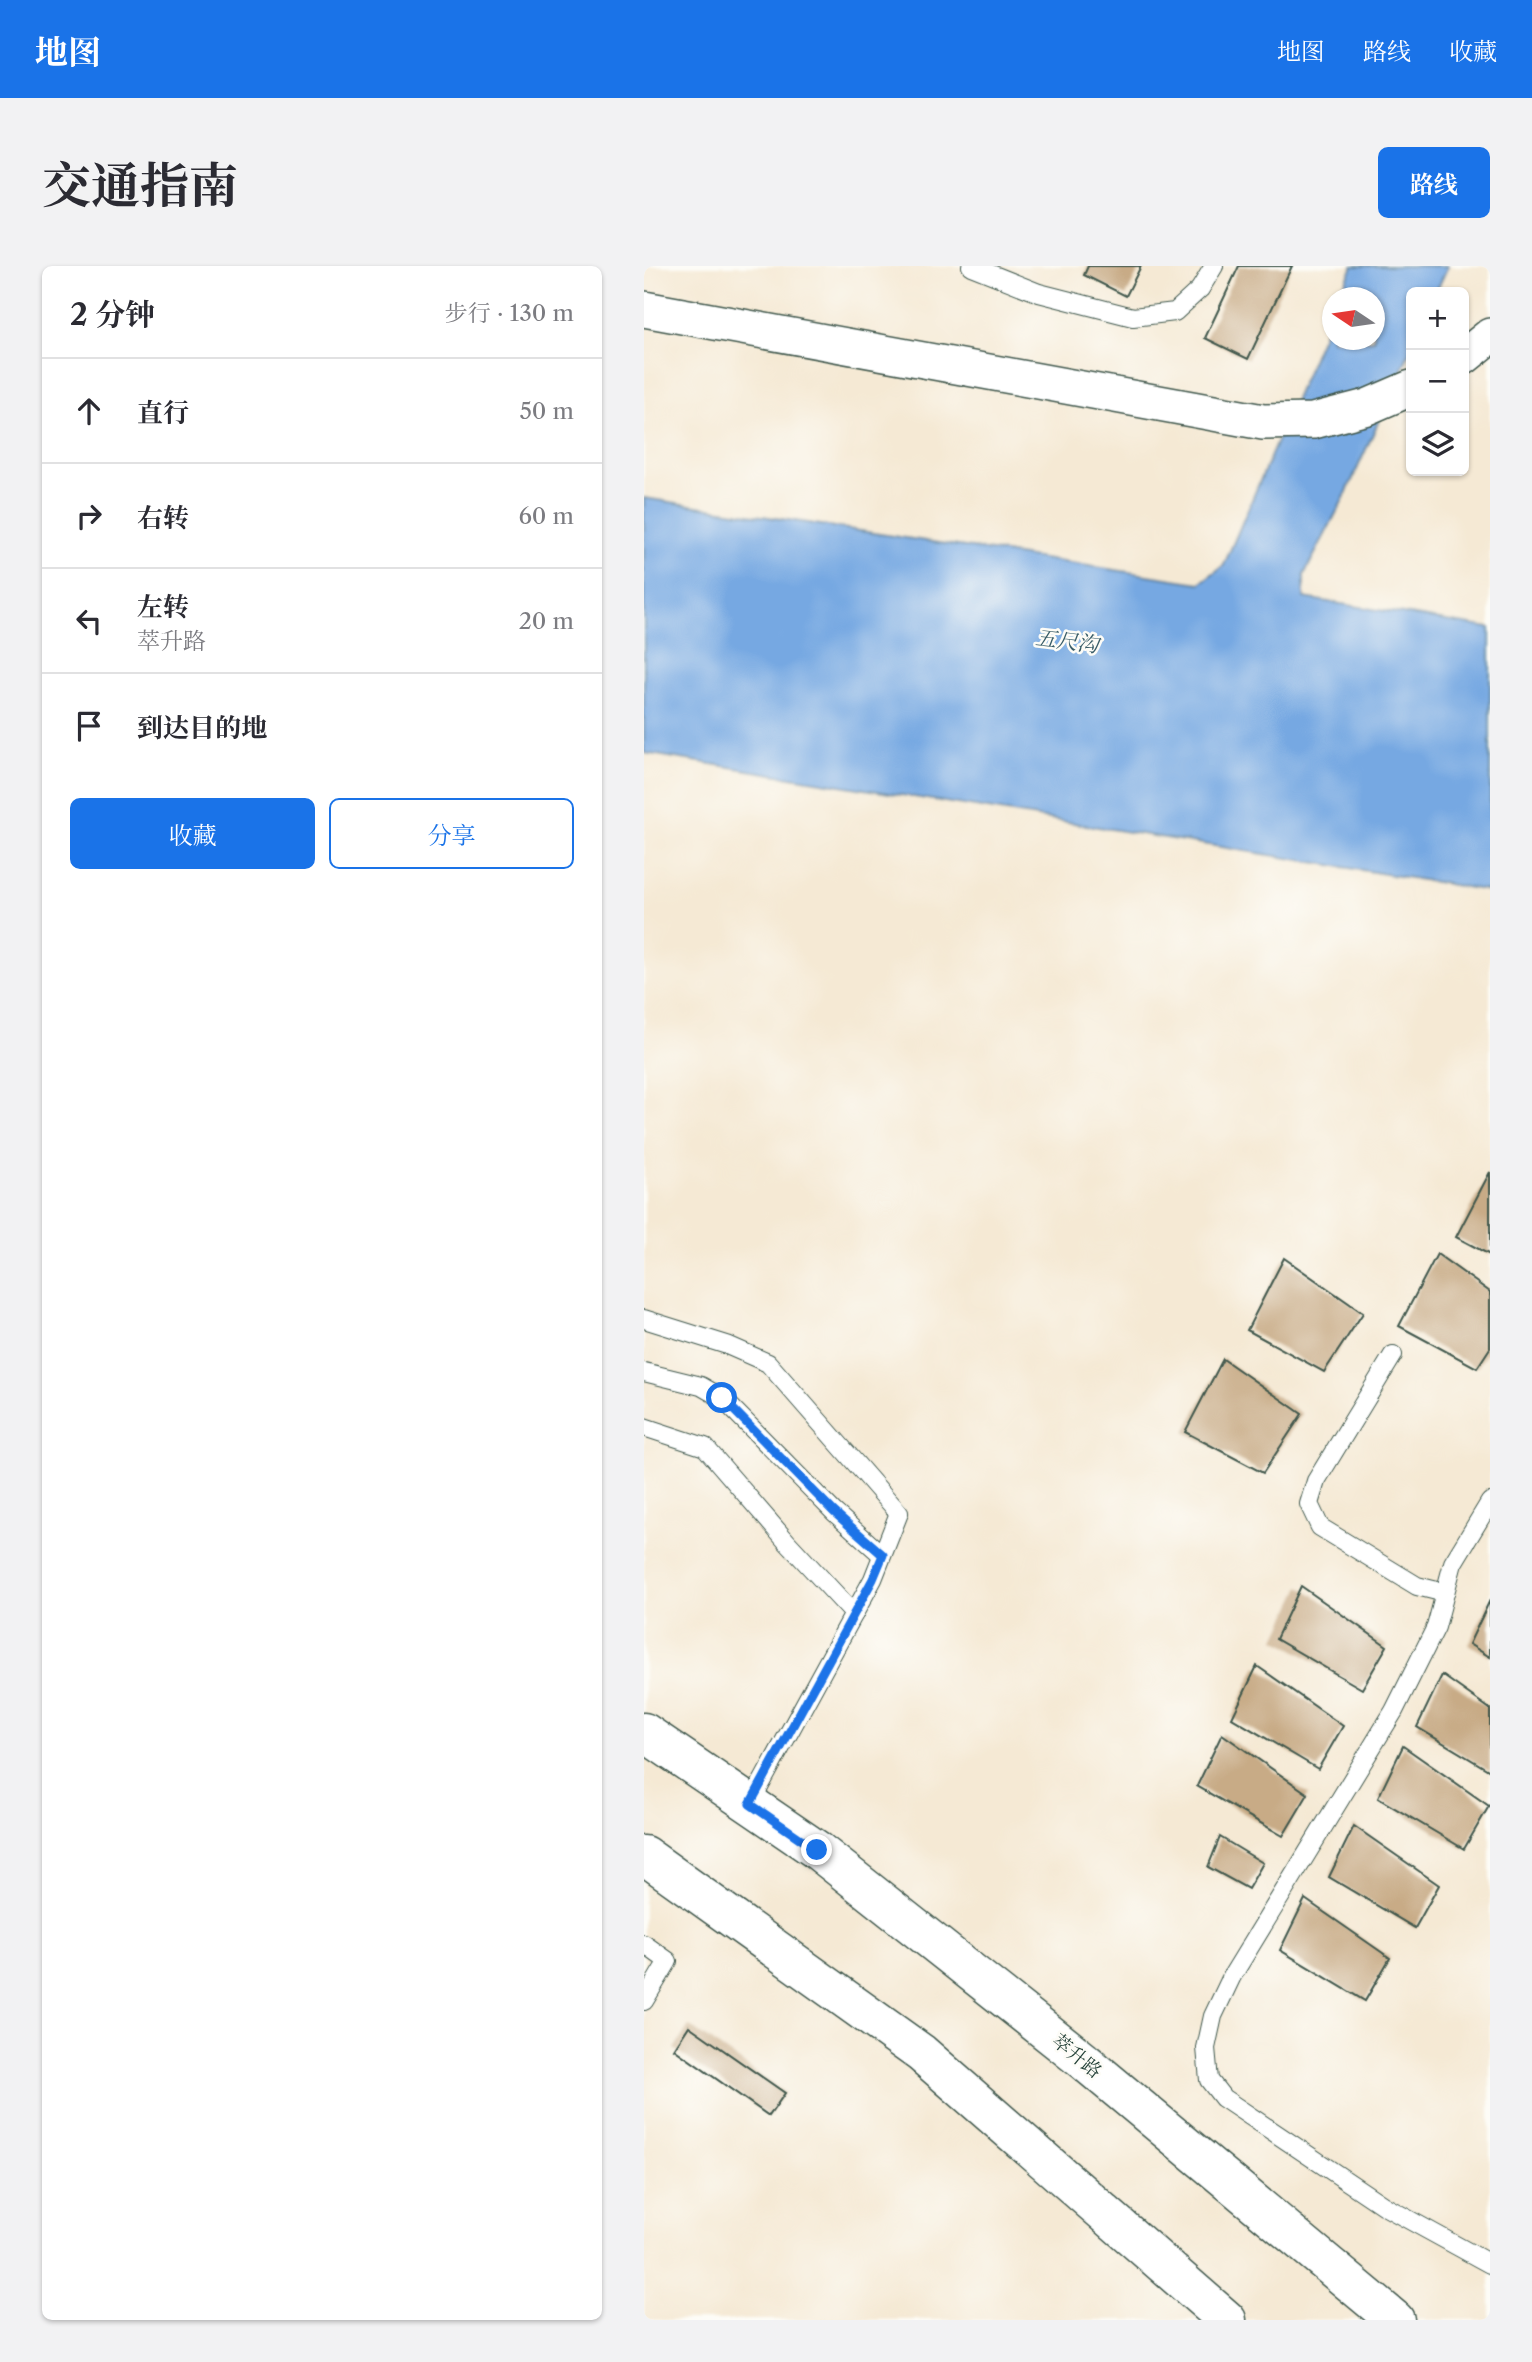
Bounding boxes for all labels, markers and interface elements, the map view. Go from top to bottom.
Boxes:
text: 地图 [35,32,101,73]
text: 地图 [1277,37,1325,66]
text: 路线 [1363,37,1411,66]
text: 收藏 [1449,37,1497,66]
button: 路线 [1378,147,1490,218]
text: 交通指南 [42,155,238,216]
north arrow [1322,287,1385,350]
map controls [1406,287,1469,476]
button: + [1406,287,1469,350]
text: 2 分钟 [70,296,155,333]
text: 步行 · 130 m [445,299,574,327]
button: − [1406,350,1469,413]
icon: ahead [70,392,108,430]
text: 直行 [137,397,189,429]
text: 50 m [519,397,574,425]
button: layers [1406,413,1469,476]
icon: right [70,497,108,535]
text: 右转 [137,502,189,534]
text: 60 m [518,502,574,530]
text: 左转 [137,591,189,623]
icon: left [70,602,108,640]
text: 20 m [519,607,574,635]
water label: 五尺沟 [1034,625,1103,658]
text: 萃升路 [137,627,206,655]
icon: arrive [70,707,108,745]
text: 到达目的地 [137,712,267,744]
button: 收藏 [70,798,315,869]
button: 分享 [329,798,574,869]
route start [706,1382,737,1413]
route end [801,1834,832,1865]
street label: 萃升路 [1048,2029,1106,2083]

